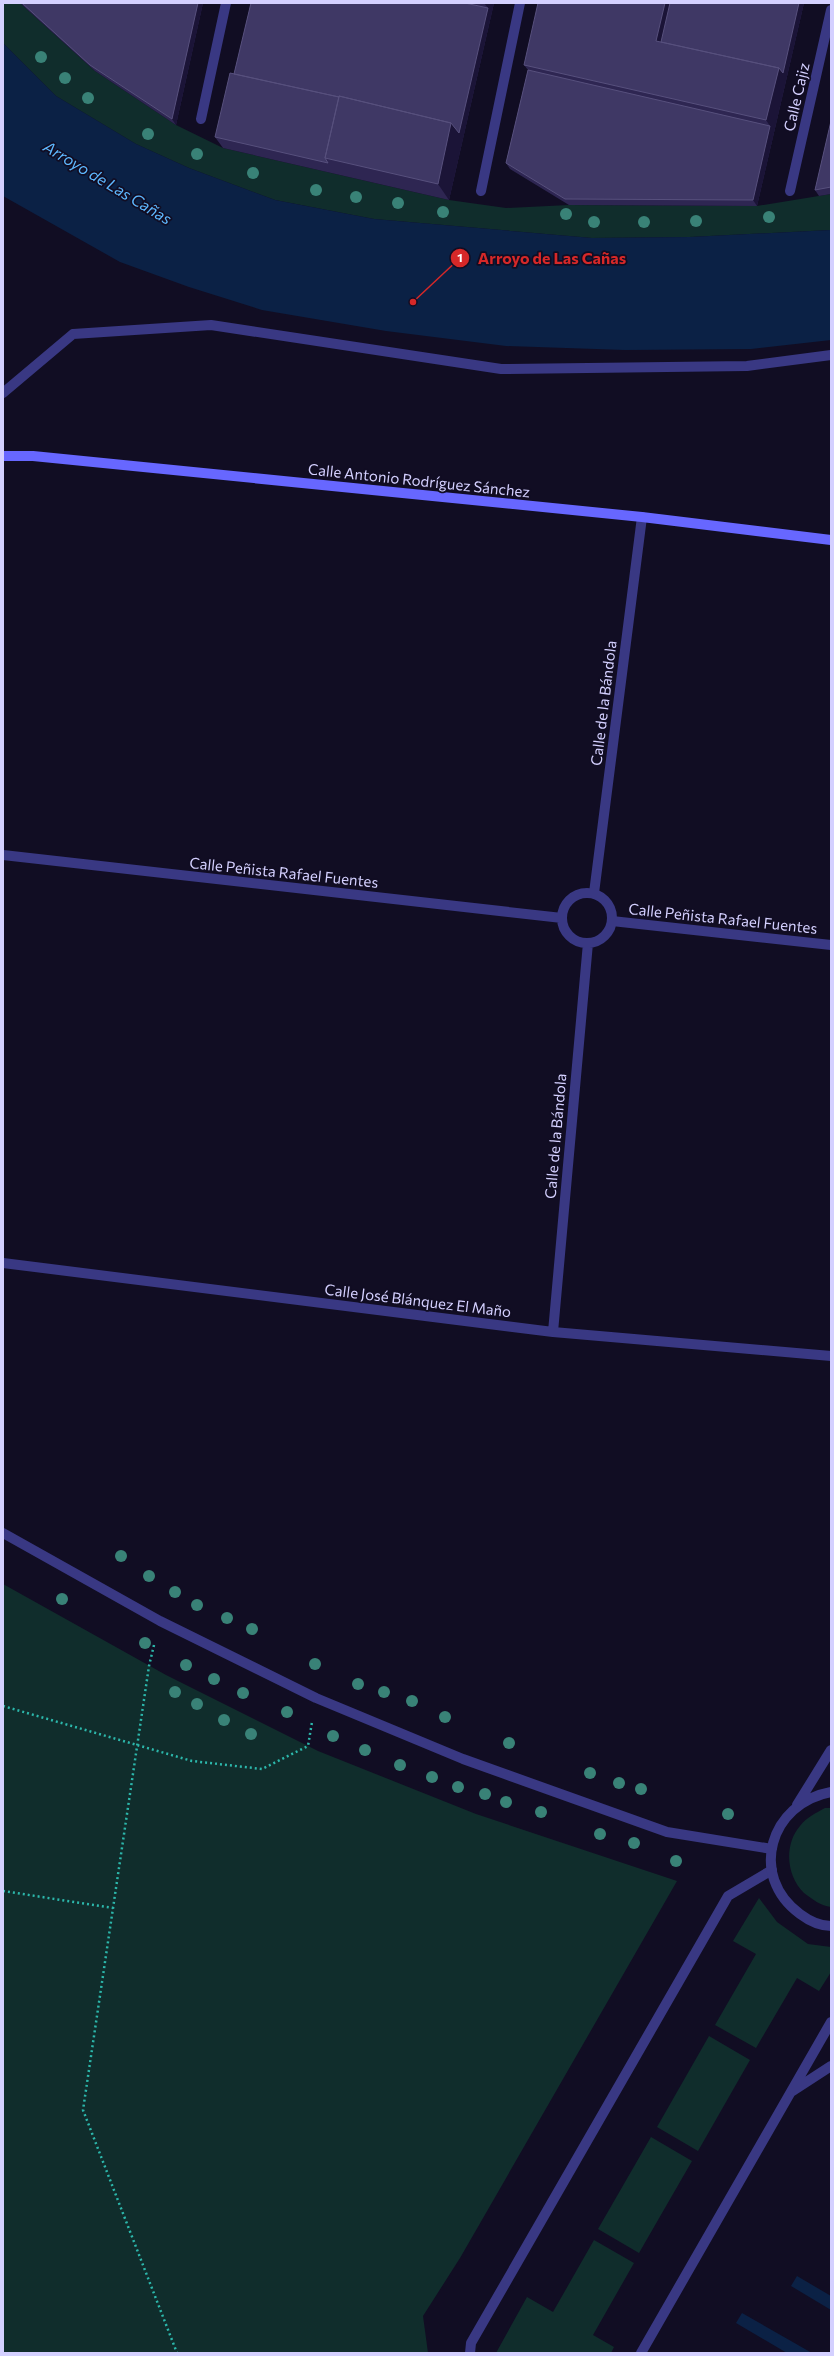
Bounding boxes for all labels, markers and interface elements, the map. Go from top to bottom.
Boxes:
street label: Calle Cajiz [779,61,813,133]
water label: Arroyo de Las Cañas [40,136,175,228]
callout: Arroyo de Las Cañas [450,244,634,272]
text: Arroyo de Las Cañas [478,248,626,267]
text: 1 [457,250,463,264]
street label: Calle Antonio Rodríguez Sánchez [307,459,531,501]
street label: Calle de la Bándola [586,639,620,767]
street label: Calle Peñista Rafael Fuentes [189,853,379,891]
street label: Calle Peñista Rafael Fuentes [628,899,818,937]
street label: Calle de la Bándola [541,1073,569,1199]
street label: Calle José Blánquez El Maño [324,1280,512,1320]

